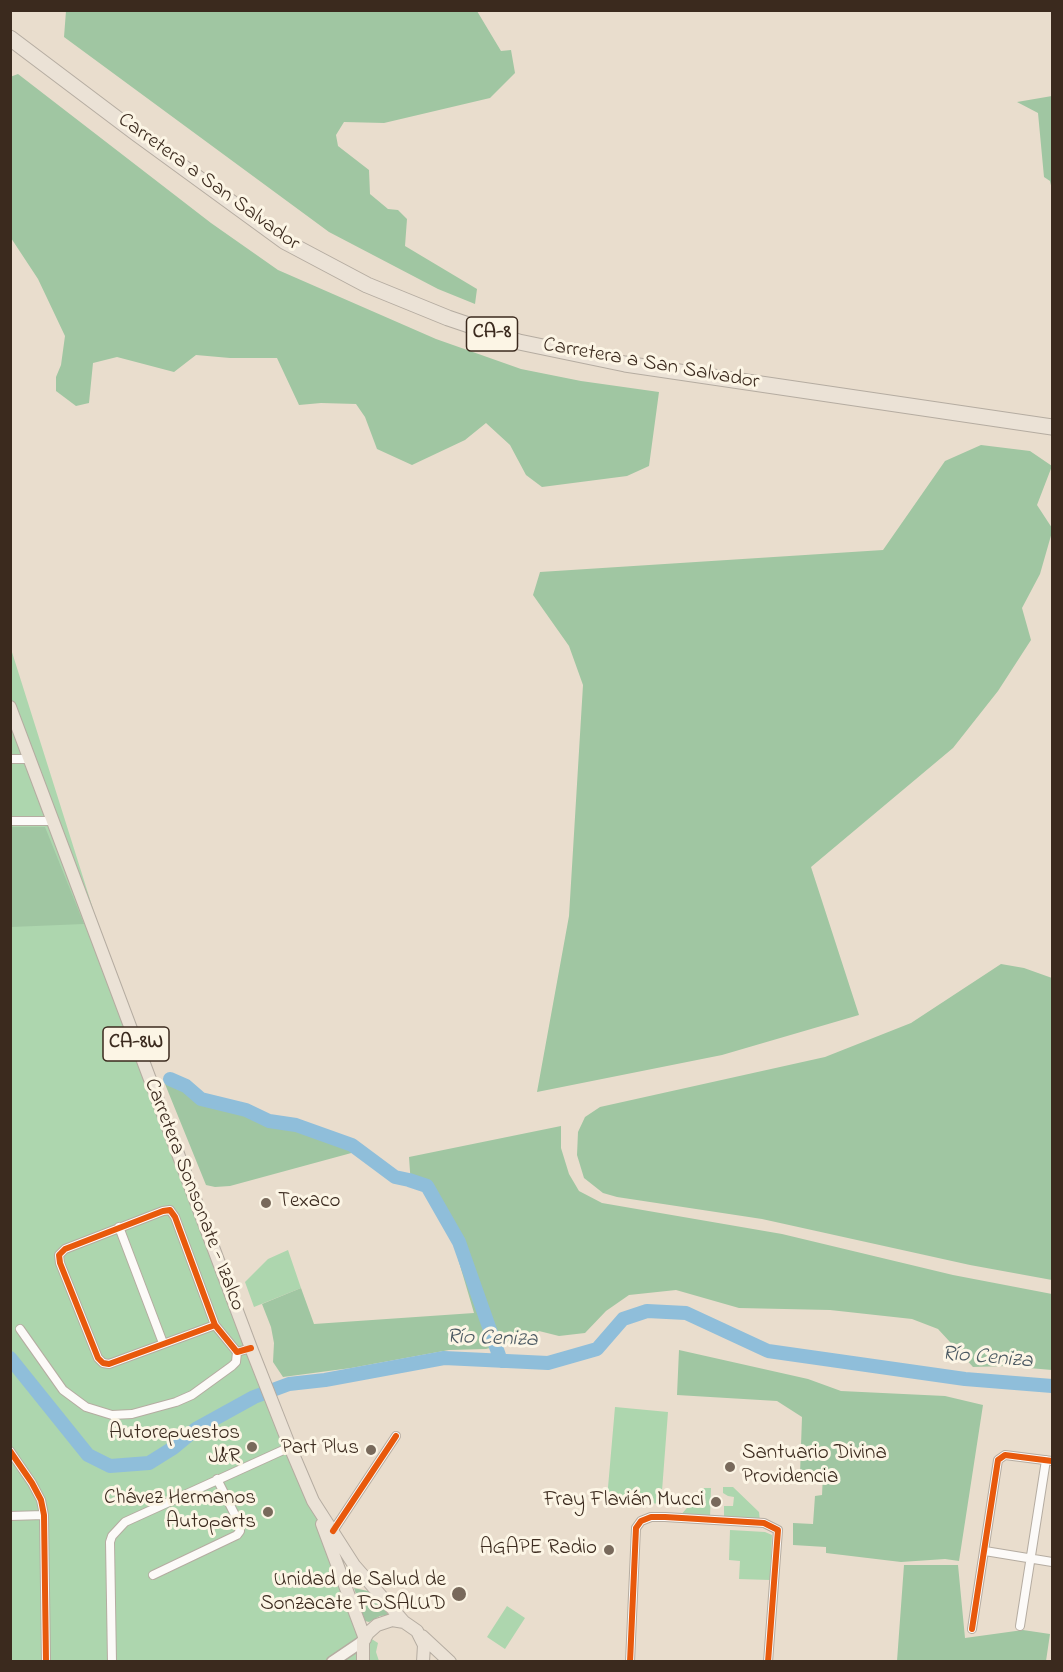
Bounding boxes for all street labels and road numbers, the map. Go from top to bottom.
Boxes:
street label: Carretera a San Salvador [112,108,304,258]
road number: CA-8 [466,317,518,351]
street label: Carretera a San Salvador [541,334,761,396]
road number: CA-8W [103,1027,169,1061]
street label: Carretera Sonsonate - Izalco [137,1075,249,1315]

